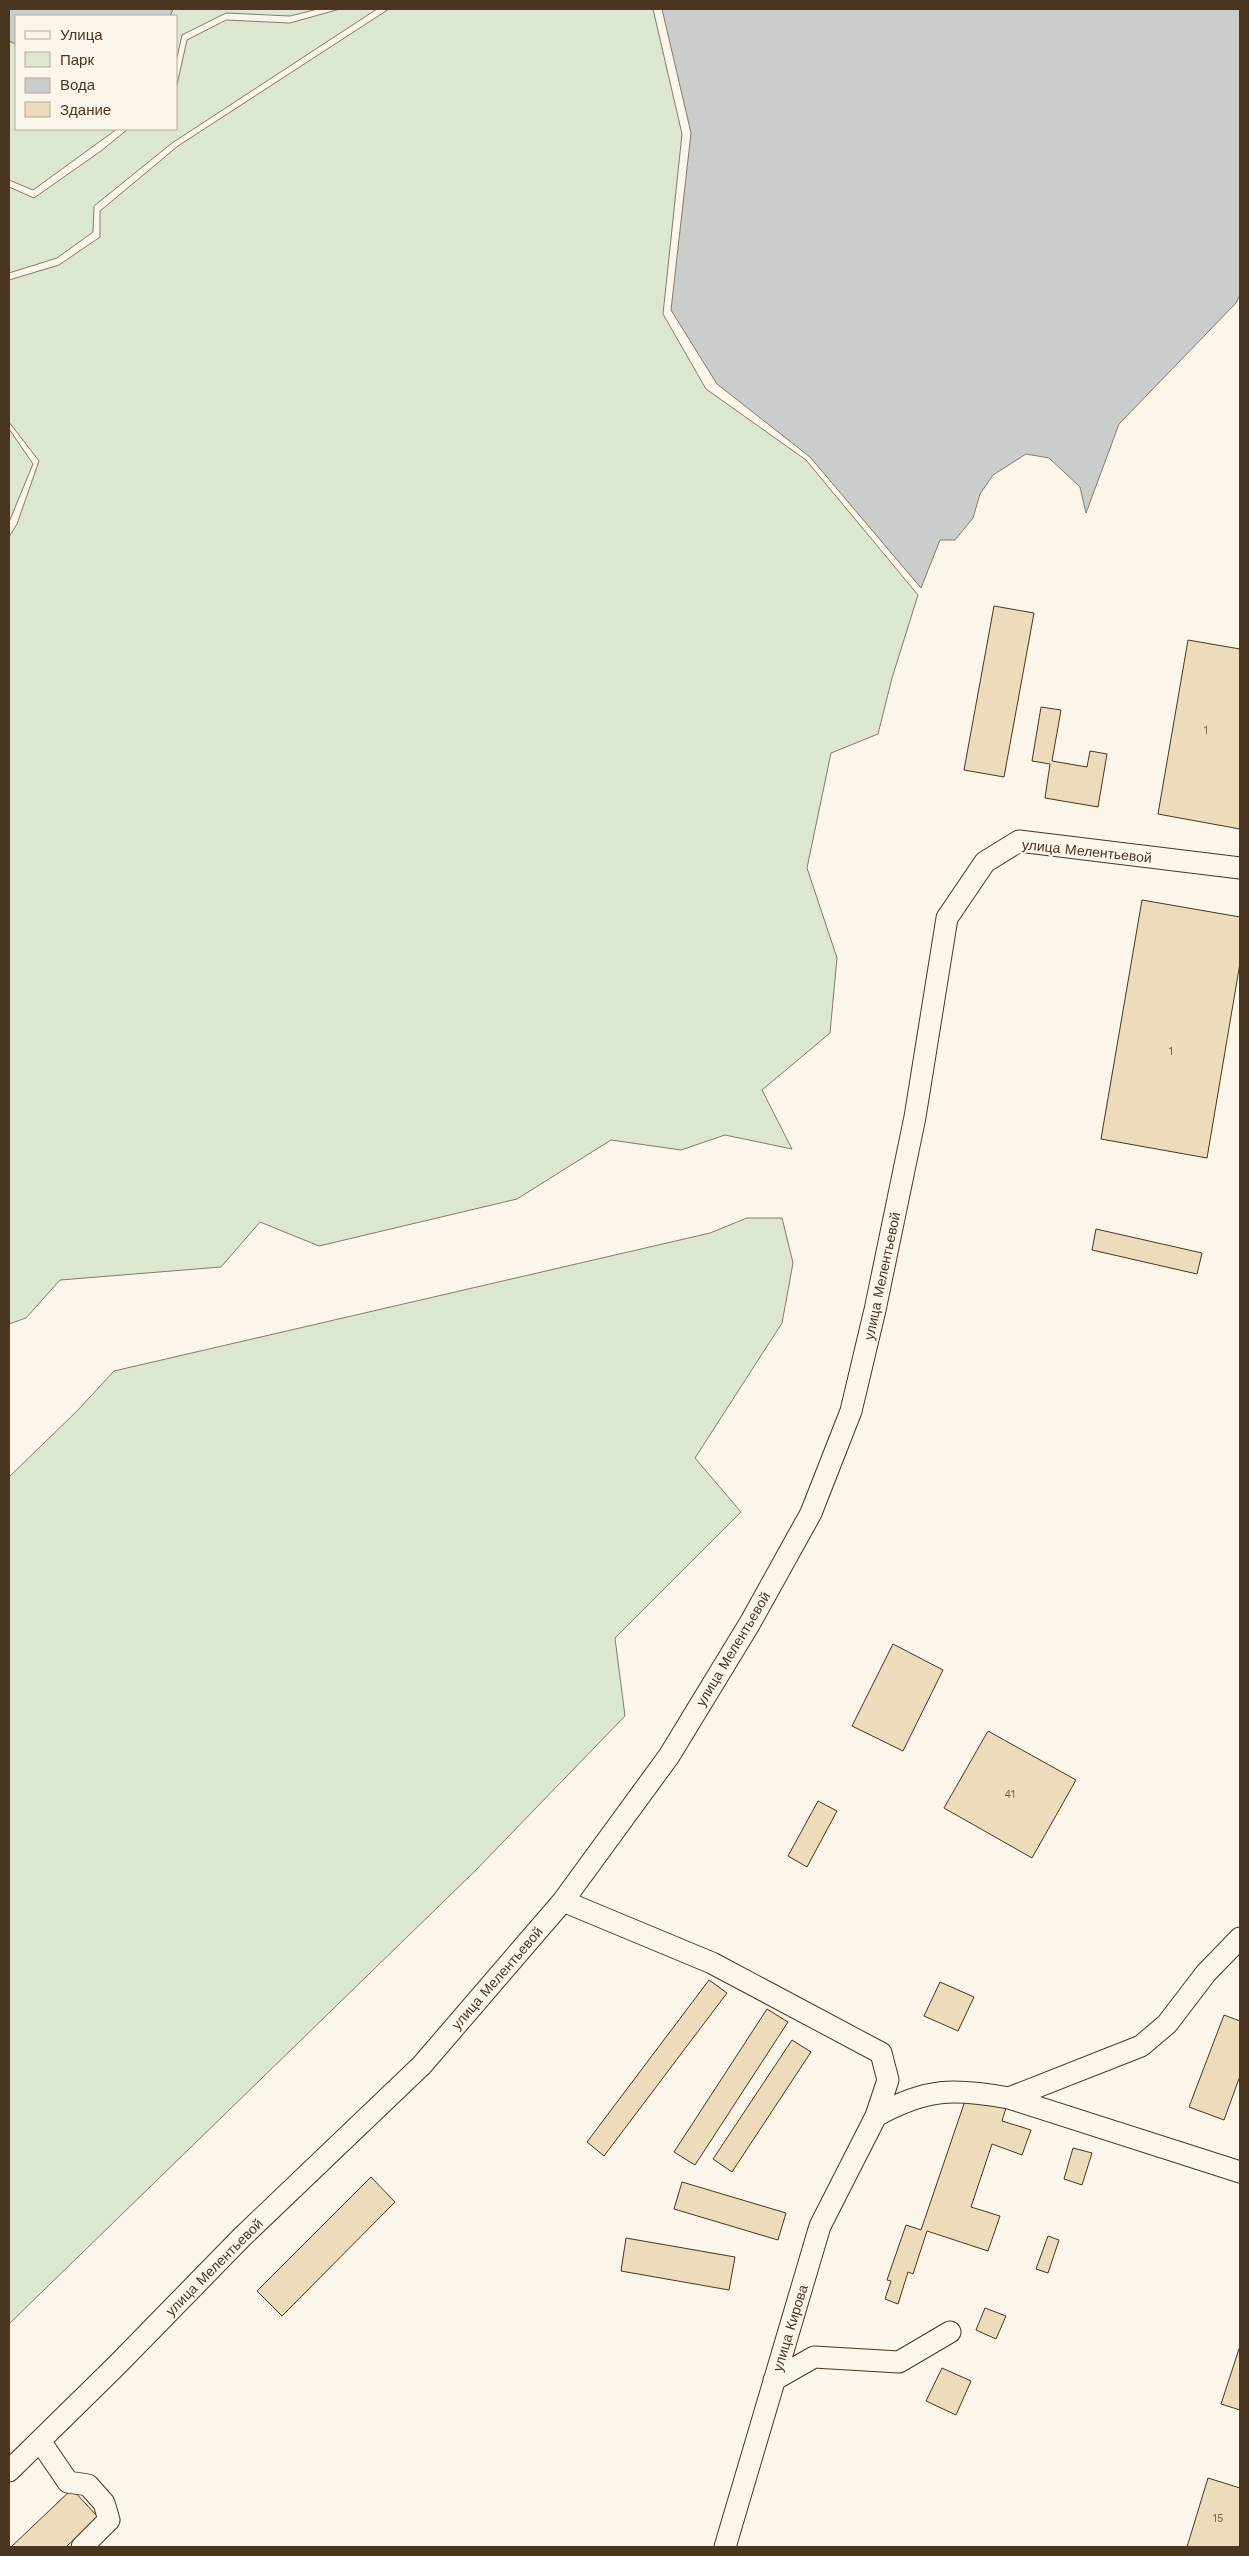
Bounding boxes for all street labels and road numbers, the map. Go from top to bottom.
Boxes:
street label: улица Мелентьевой [1021,836,1153,866]
street label: улица Мелентьевой [861,1211,903,1341]
street label: улица Мелентьевой [693,1589,773,1709]
street label: улица Мелентьевой [448,1924,546,2032]
street label: улица Мелентьевой [162,2215,266,2319]
street label: улица Кирова [769,2282,811,2373]

